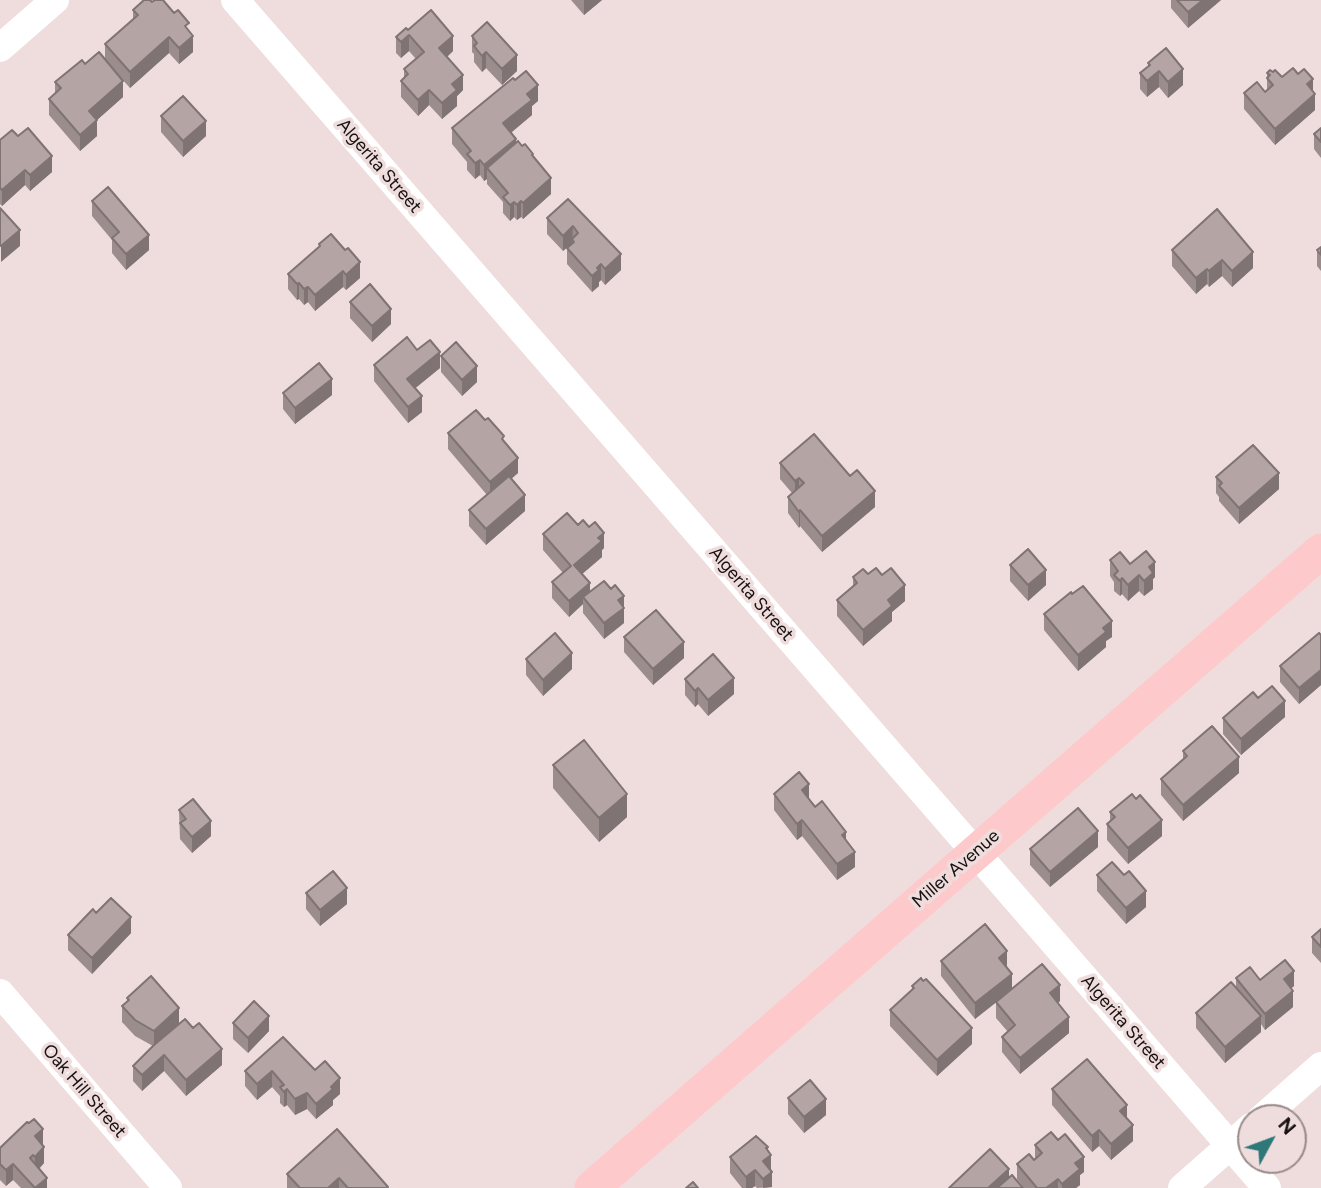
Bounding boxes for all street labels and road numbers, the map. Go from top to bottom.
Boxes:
street label: Algerita Street [332,115,426,217]
street label: Algerita Street [704,543,798,645]
street label: Miller Avenue [908,825,1004,913]
street label: Algerita Street [1076,971,1170,1073]
street label: Oak Hill Street [38,1040,130,1142]

